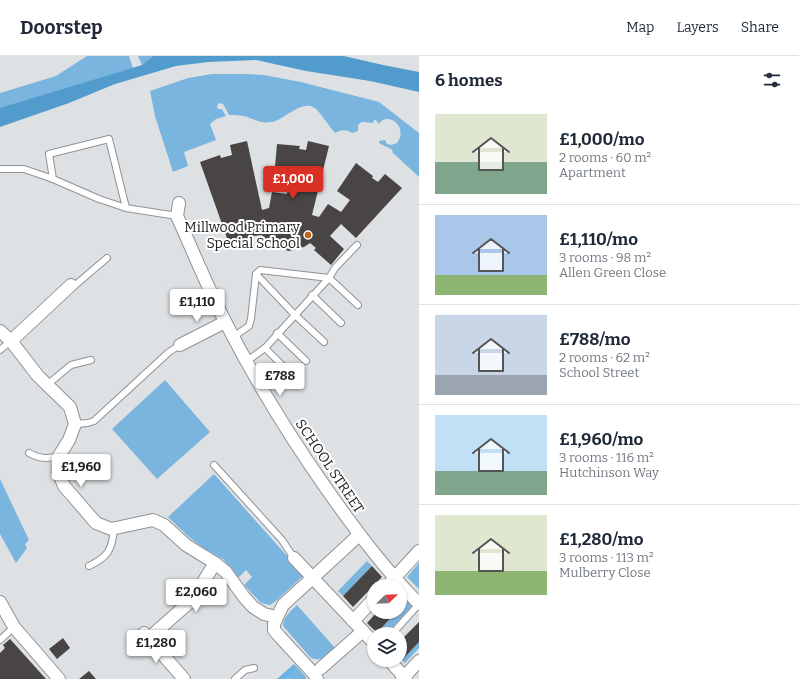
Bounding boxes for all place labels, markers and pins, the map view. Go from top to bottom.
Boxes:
pin: £1,000 [260,166,326,200]
place label: Millwood Primary Special School [184,219,301,252]
marker: Millwood Primary Special School [303,230,313,240]
pin: £1,110 [164,289,230,323]
pin: £788 [256,363,304,397]
pin: £1,960 [48,454,114,488]
pin: £2,060 [163,579,229,613]
pin: £1,280 [123,630,189,664]

